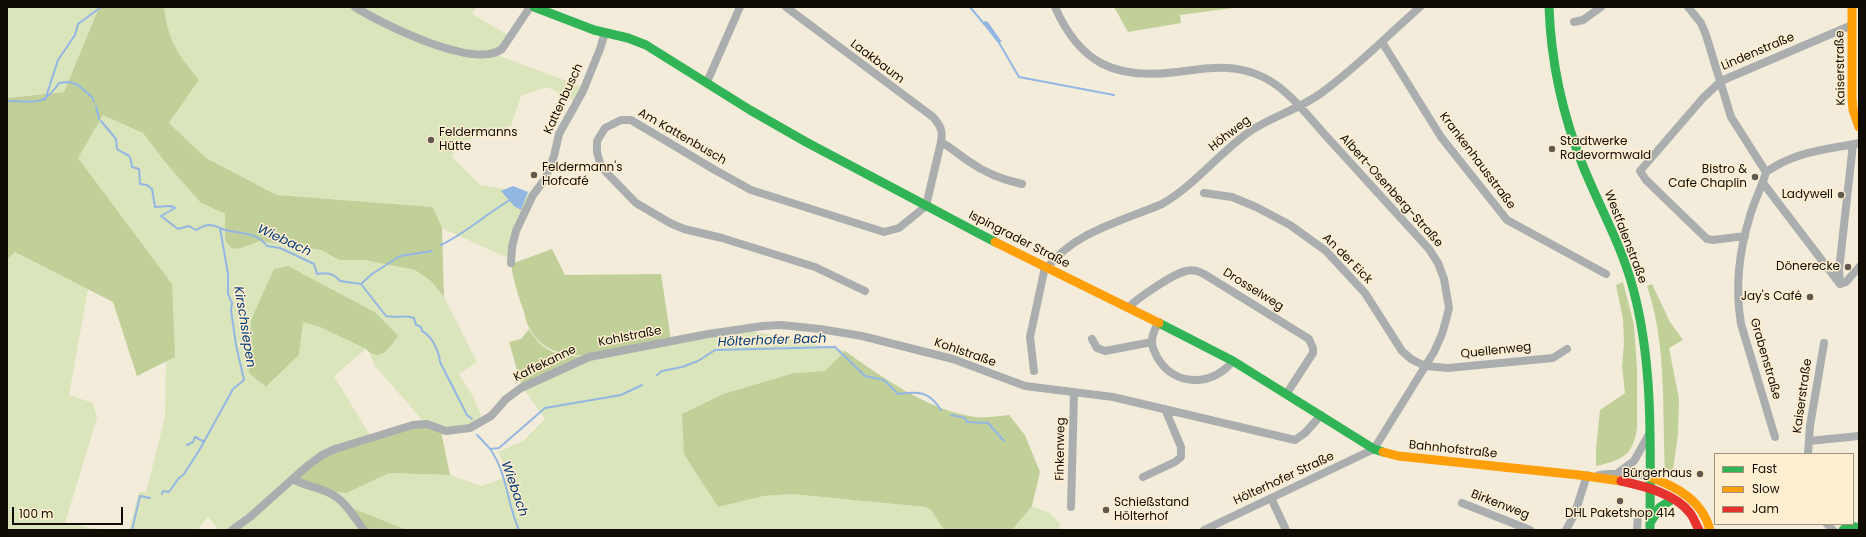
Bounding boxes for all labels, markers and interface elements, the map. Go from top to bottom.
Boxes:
street label: Lindenstraße [1719,30,1797,74]
street label: Kaiserstraße [1833,30,1849,106]
street label: Laakbaum [847,37,907,87]
street label: Kattenbusch [541,61,587,137]
street label: Am Kattenbusch [635,106,729,168]
street label: Krankenhausstraße [1436,110,1518,212]
street label: Höhweg [1206,113,1254,155]
place label: Feldermanns Hütte [439,126,518,154]
street label: Albert-Osenberg-Straße [1336,131,1446,251]
marker: Feldermanns Hütte [426,135,436,145]
place label: Stadtwerke Radevormwald [1560,135,1651,163]
marker: Stadtwerke Radevormwald [1547,144,1557,154]
place label: Feldermann's Hofcafé [542,161,622,189]
place label: Bistro & Cafe Chaplin [1668,163,1747,191]
marker: Feldermann's Hofcafé [529,170,539,180]
marker: Bistro & Cafe Chaplin [1750,172,1760,182]
street label: Westfalenstraße [1601,188,1649,286]
place label: Ladywell [1782,188,1833,202]
marker: Ladywell [1836,190,1846,200]
street label: Ispingrader Straße [966,208,1072,272]
water label: Wiebach [255,222,313,260]
street label: An der Eick [1319,231,1375,287]
place label: Dönerecke [1776,260,1840,274]
marker: Dönerecke [1843,262,1853,272]
street label: Drosselweg [1220,266,1286,314]
water label: Kirschsiepen [230,285,258,369]
place label: Jay's Café [1741,290,1802,304]
marker: Jay's Café [1805,292,1815,302]
street label: Grabenstraße [1747,317,1783,401]
street label: Kohlstraße [597,324,663,350]
water label: Hölterhofer Bach [717,331,827,351]
street label: Kohlstraße [932,336,998,370]
street label: Quellenweg [1460,340,1532,362]
street label: Kaffekanne [511,343,579,385]
street label: Kaiserstraße [1791,358,1815,434]
street label: Finkenweg [1053,417,1069,481]
street label: Bahnhofstraße [1408,438,1498,462]
street label: Hölterhofer Straße [1231,449,1337,509]
legend [1714,453,1854,525]
water label: Wiebach [497,459,531,519]
text: Fast [1752,460,1777,477]
place label: Bürgerhaus [1623,467,1692,481]
marker: Bürgerhaus [1695,469,1705,479]
text: Slow [1752,480,1780,497]
street label: Birkenweg [1469,487,1531,523]
place label: Schießstand Hölterhof [1114,496,1189,524]
marker: DHL Paketshop 414 [1615,496,1625,506]
scale bar [14,499,125,525]
text: Jam [1752,500,1779,517]
text: 100 m [19,505,53,522]
marker: Schießstand Hölterhof [1101,505,1111,515]
place label: DHL Paketshop 414 [1565,507,1675,521]

